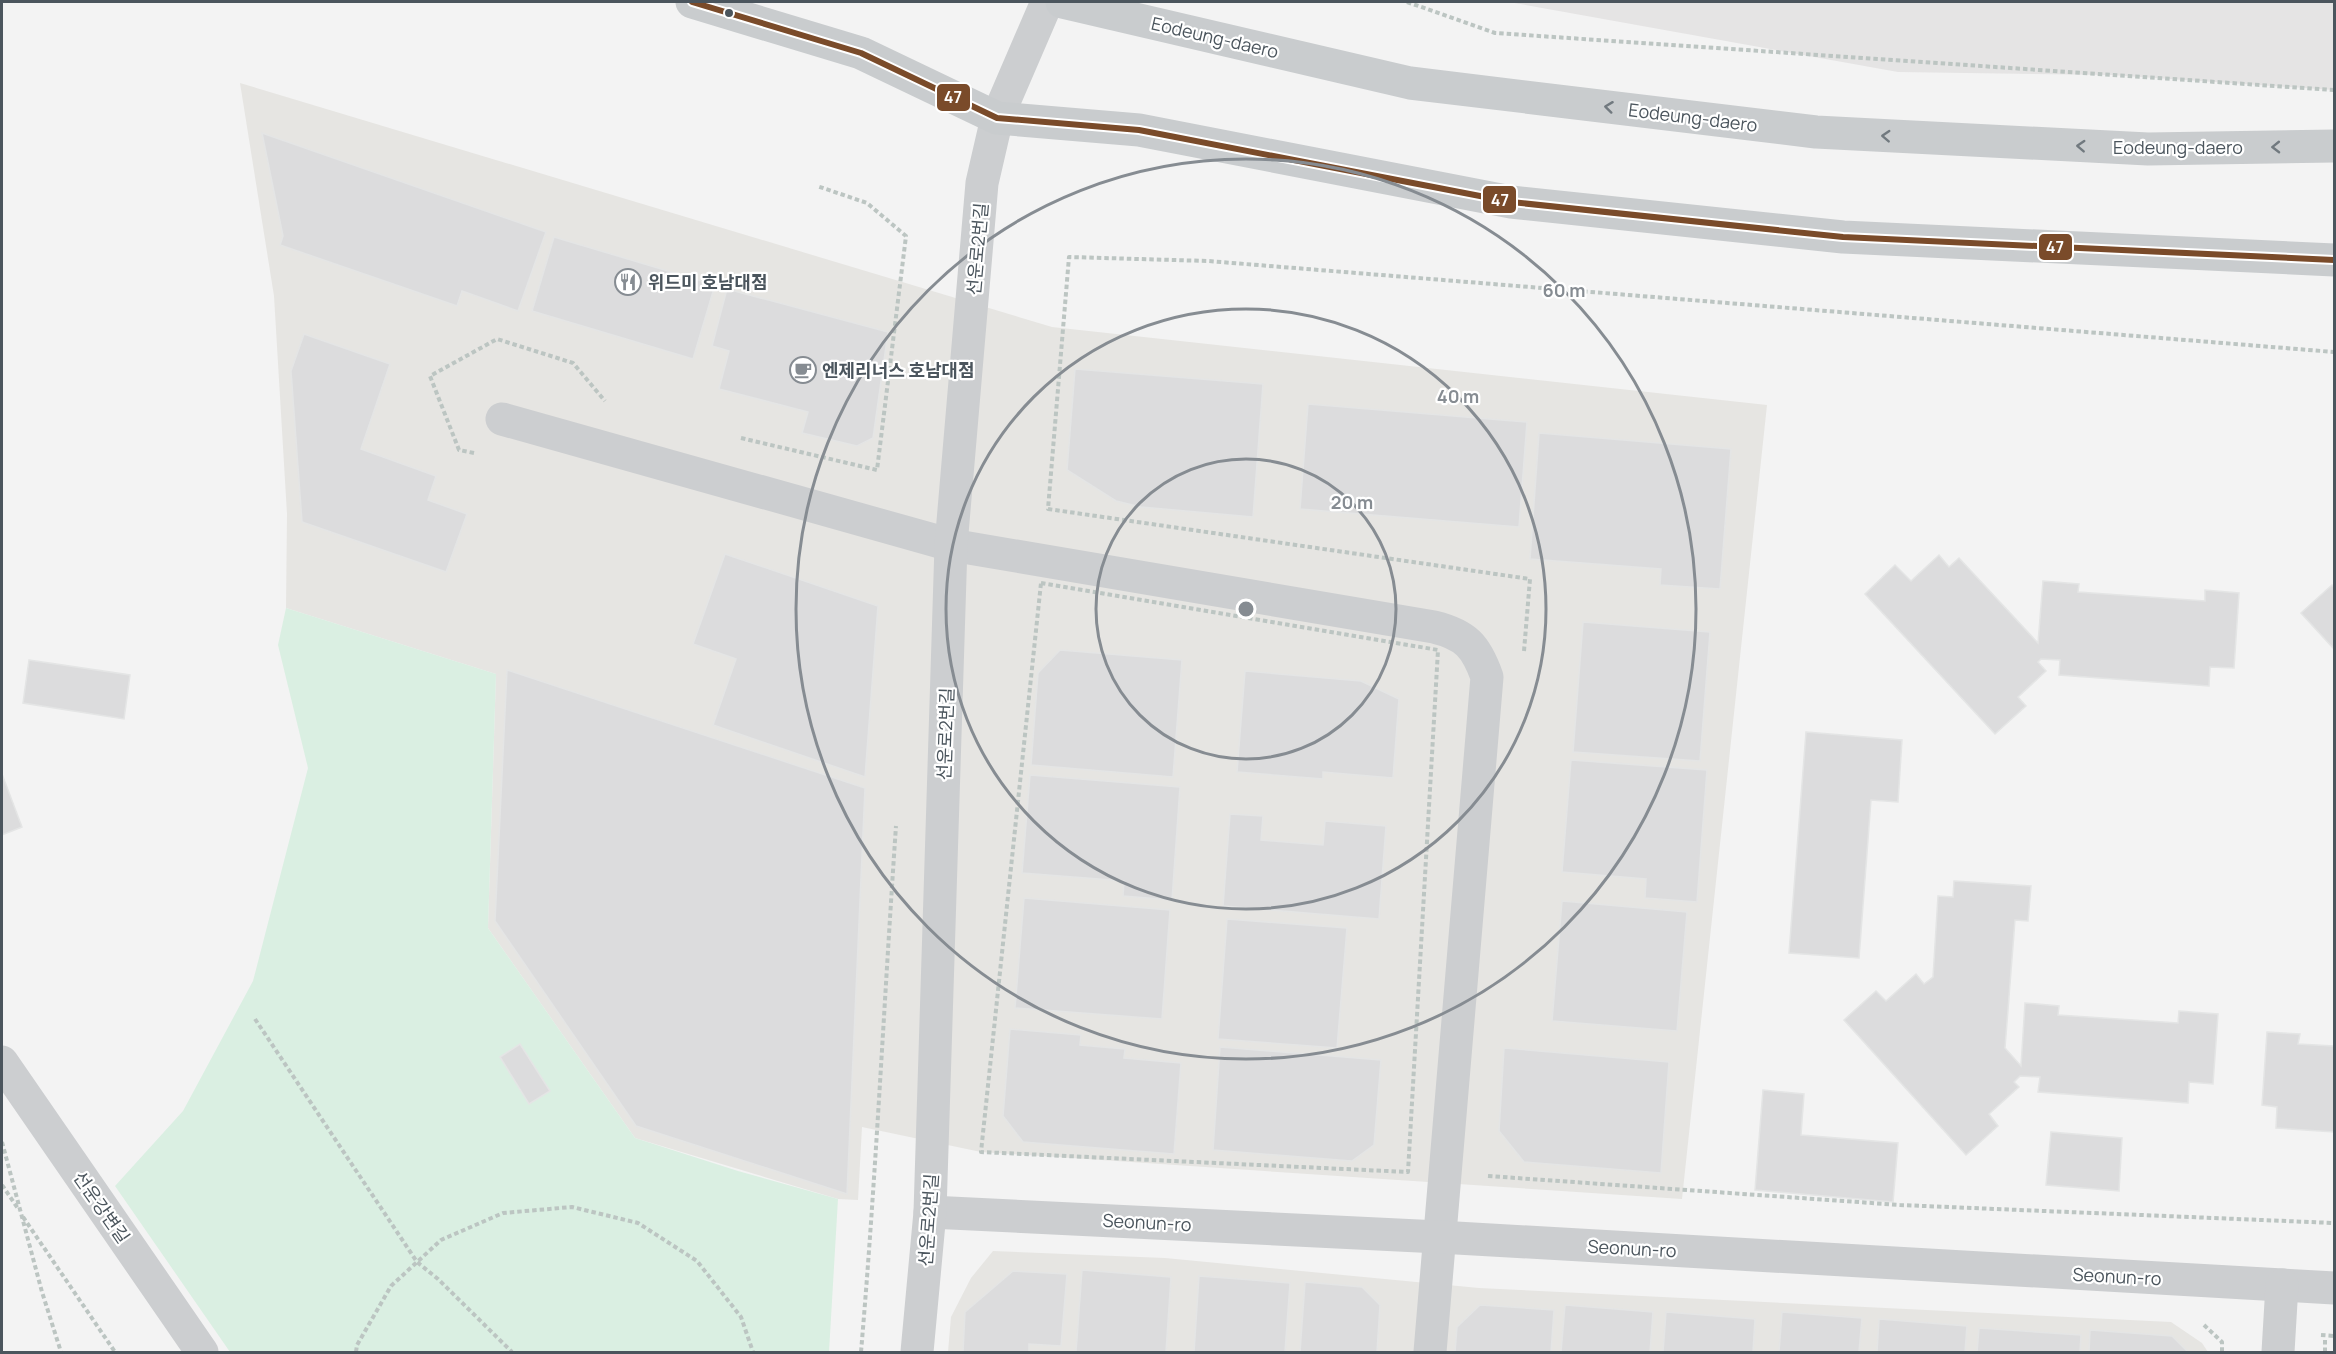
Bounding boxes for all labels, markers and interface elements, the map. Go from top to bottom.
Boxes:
unlabelled marker [723,7,735,19]
street label: Eodeung-daero [1149,11,1281,63]
line badge: 47 [936,83,971,112]
text: 47 [944,86,962,108]
street label: Eodeung-daero [1627,97,1759,137]
one-way arrow [1604,101,1614,114]
one-way arrow [1882,129,1891,142]
street label: Eodeung-daero [2113,135,2243,159]
one-way arrow [2077,139,2086,152]
one-way arrow [2272,141,2281,153]
line badge: 47 [1482,185,1517,214]
text: 47 [1491,189,1509,211]
street label: 선운로2번길 [961,202,993,296]
line badge: 47 [2038,233,2073,261]
text: 47 [2046,236,2064,258]
restaurant icon: 위드미 호남대점 [613,267,643,297]
place label: 위드미 호남대점 [648,270,768,294]
text: 60 m [1543,278,1585,302]
cafe icon: 엔제리너스 호남대점 [788,355,818,385]
place label: 엔제리너스 호남대점 [822,358,975,382]
text: 40 m [1437,384,1479,408]
text: 20 m [1331,490,1373,514]
centre of rings [1236,599,1256,619]
street label: 선운로2번길 [931,687,959,781]
street label: 선운강변길 [68,1166,136,1248]
street label: 선운로2번길 [913,1173,943,1267]
street label: Seonun-ro [1102,1208,1192,1236]
street label: Seonun-ro [1587,1234,1677,1262]
street label: Seonun-ro [2072,1262,2162,1290]

